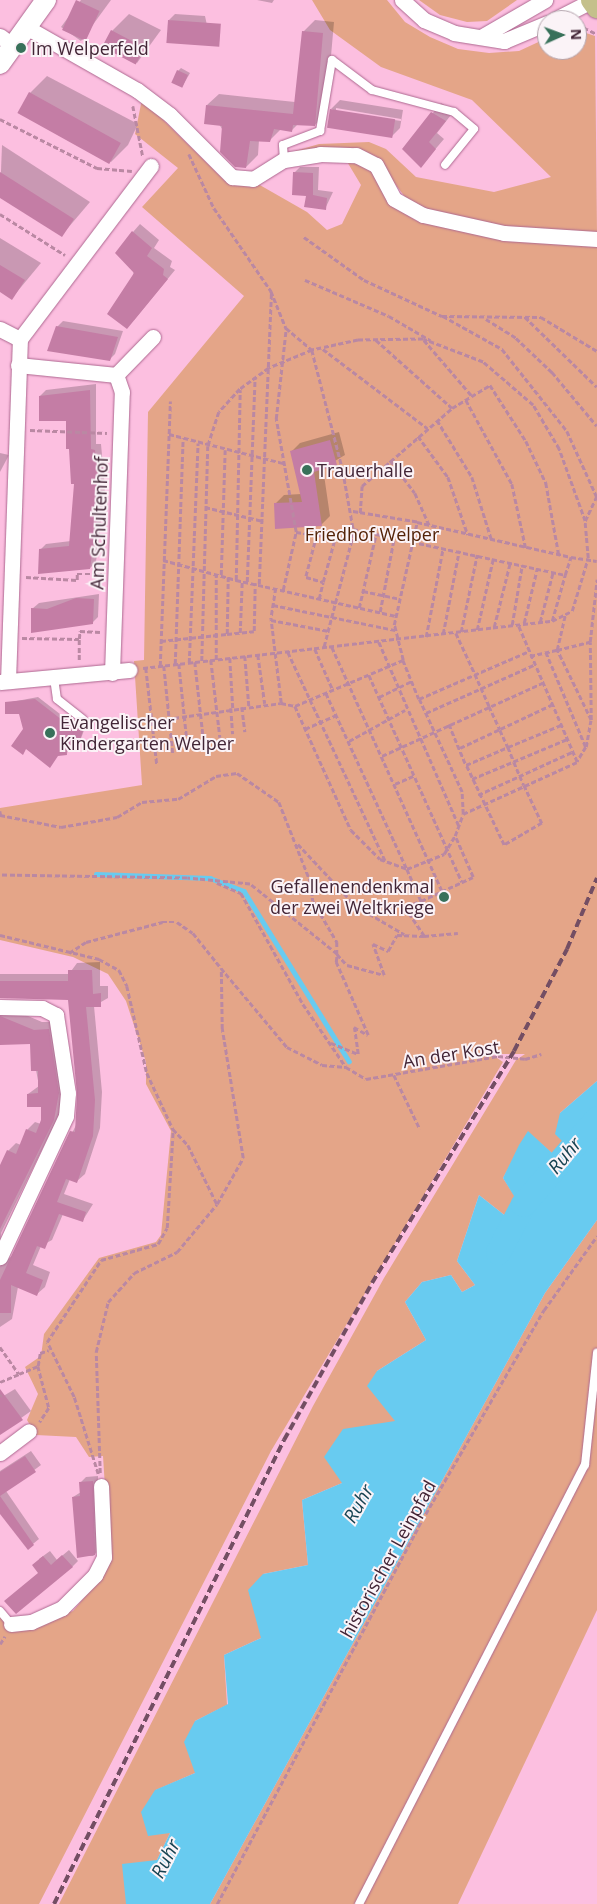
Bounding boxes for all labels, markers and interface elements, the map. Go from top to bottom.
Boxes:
north arrow [537,10,587,60]
text: N [567,28,586,41]
place label: Im Welperfeld [31,37,149,59]
marker: Im Welperfeld [15,42,27,54]
street label: Am Schultenhof [86,456,112,590]
place label: Trauerhalle [317,459,413,481]
marker: Trauerhalle [301,464,313,476]
park label: Friedhof Welper [305,523,439,545]
place label: Evangelischer Kindergarten Welper [60,712,234,754]
marker: Evangelischer Kindergarten Welper [44,727,56,739]
place label: Gefallenendenkmal der zwei Weltkriege [270,876,434,919]
marker: Gefallenendenkmal der zwei Weltkriege [438,891,450,903]
street label: An der Kost [401,1036,501,1072]
water label: Ruhr [543,1133,587,1179]
street label: historischer Leinpfad [336,1476,440,1642]
water label: Ruhr [339,1481,379,1527]
water label: Ruhr [147,1836,185,1882]

